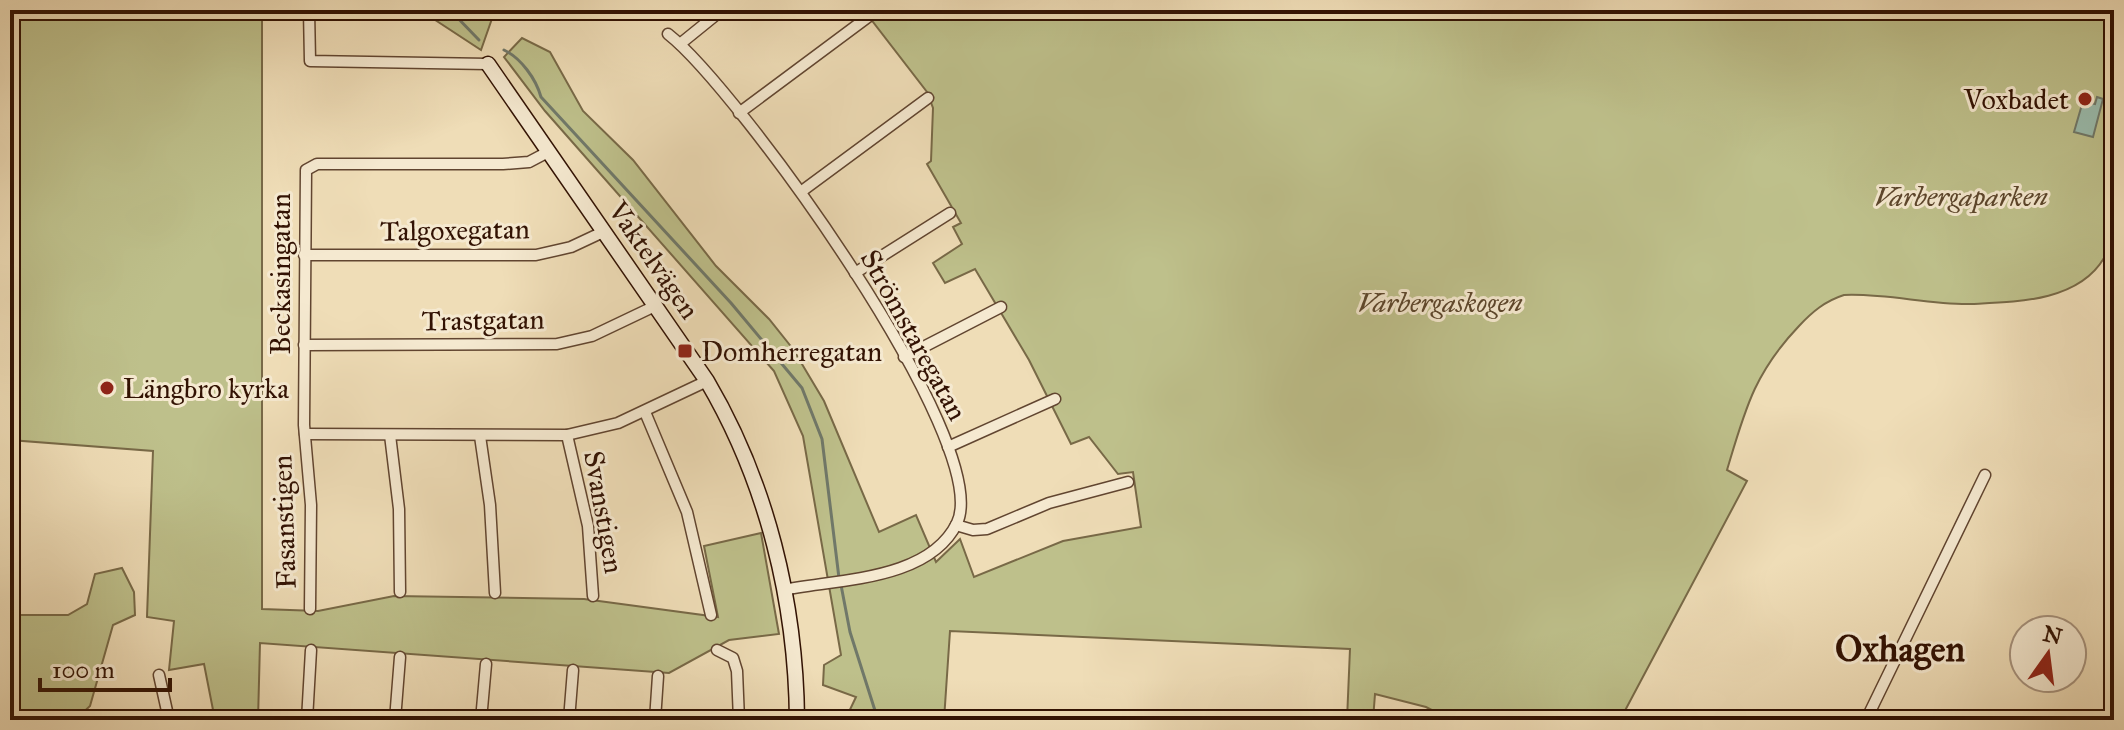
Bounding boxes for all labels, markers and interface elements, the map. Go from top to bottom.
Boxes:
place label: Voxbadet [1963,82,2069,117]
marker: Voxbadet [2076,90,2094,108]
park label: Varbergaparken [1874,179,2048,214]
street label: Beckasingatan [263,193,298,355]
street label: Vaktelvägen [600,193,707,326]
street label: Talgoxegatan [380,211,530,249]
street label: Strömstaregatan [853,244,975,426]
park label: Varbergaskogen [1357,285,1523,320]
street label: Trastgatan [421,301,545,339]
place label: Domherregatan [701,334,882,369]
marker: Domherregatan [676,342,694,360]
place label: Längbro kyrka [123,371,289,406]
marker: Längbro kyrka [98,379,116,397]
street label: Svanstigen [576,448,632,576]
street label: Fasanstigen [264,454,304,590]
north arrow [2008,614,2088,694]
text: N [2040,620,2065,651]
district label: Oxhagen [1835,627,1965,671]
scale bar [40,642,170,692]
text: 100 m [52,655,115,685]

